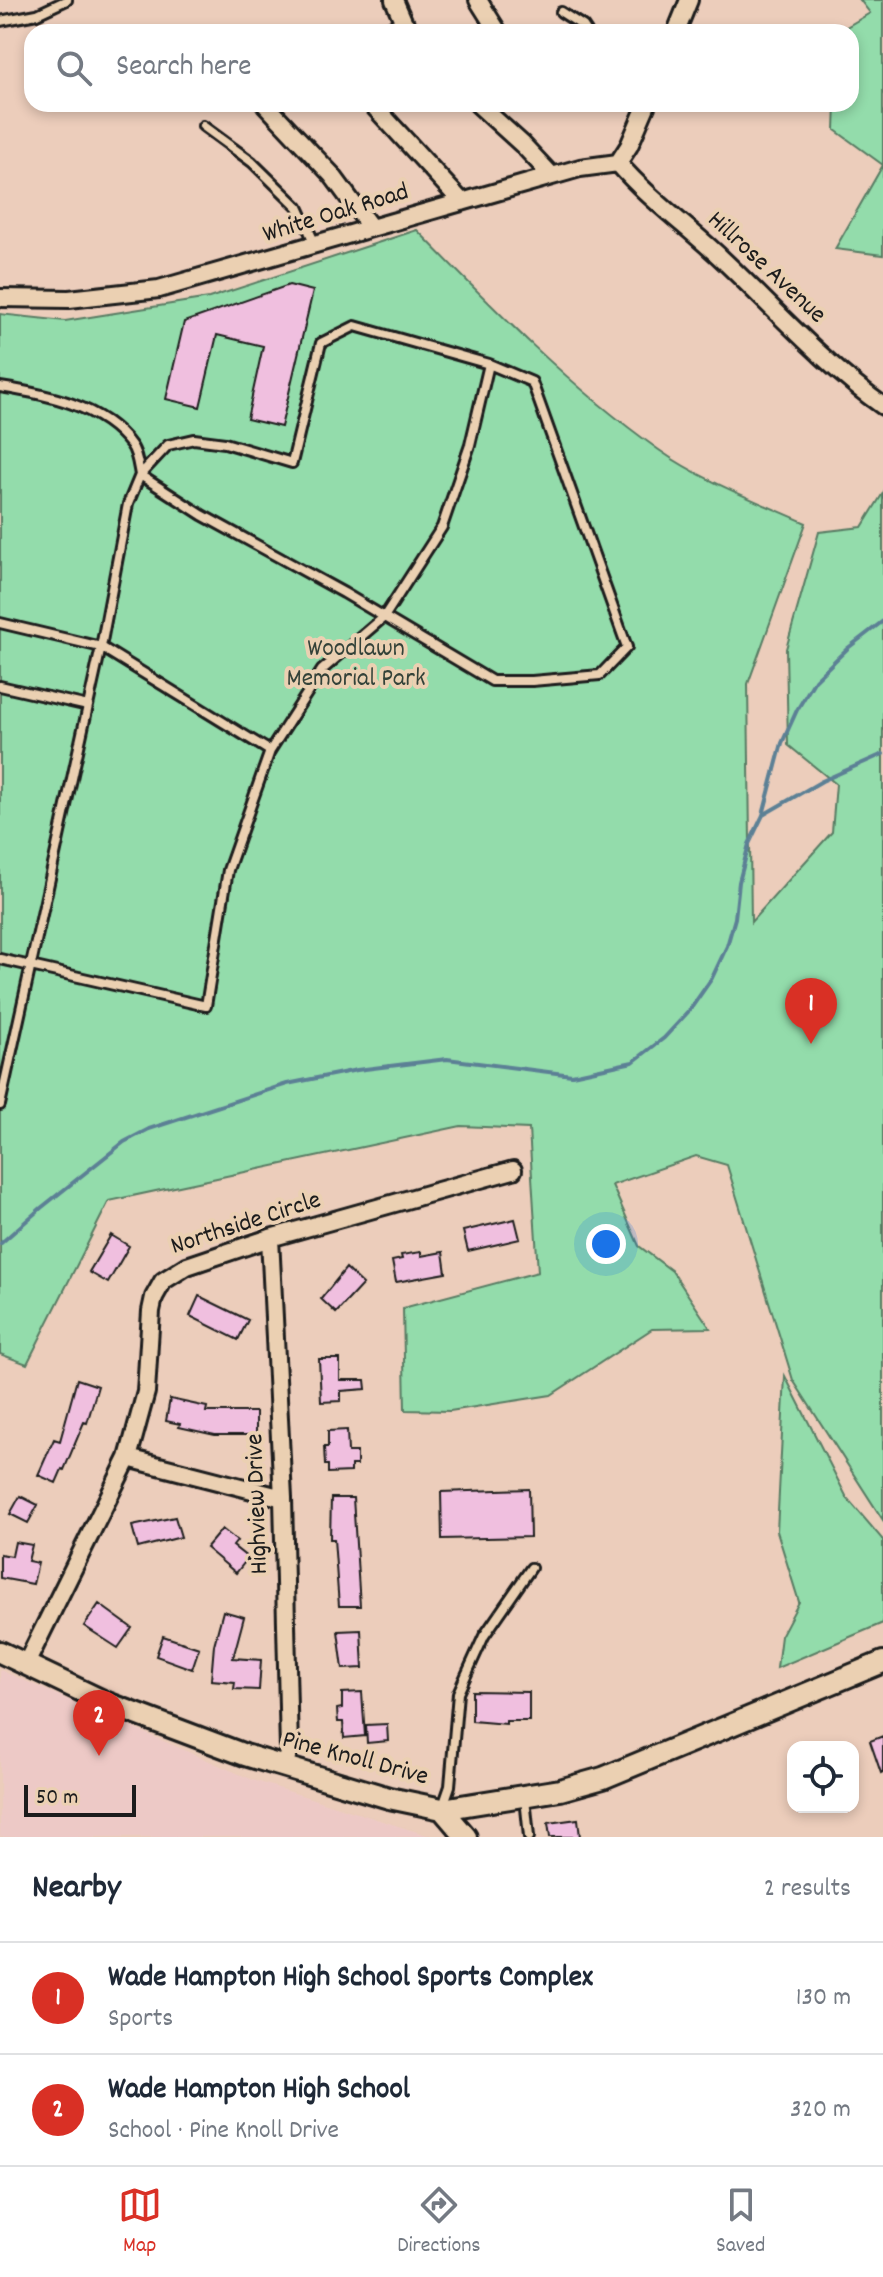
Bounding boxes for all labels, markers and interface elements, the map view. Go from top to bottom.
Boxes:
search box [24,24,859,112]
icon: search [52,46,96,90]
text: Search here [116,47,252,90]
street label: White Oak Road [258,174,414,254]
street label: Hillrose Avenue [698,203,834,333]
park label: Woodlawn Memorial Park [286,631,426,698]
pin: 1 [785,978,837,1044]
street label: Northside Circle [166,1182,326,1266]
your location [586,1224,626,1264]
street label: Highview Drive [237,1433,279,1575]
pin: 2 [73,1690,125,1756]
street label: Pine Knoll Drive [278,1722,432,1796]
map controls [787,1741,859,1813]
button: locate [787,1741,859,1813]
scale bar [24,1781,136,1817]
text: 50 m [36,1783,78,1814]
text: Nearby [32,1865,121,1914]
text: 2 results [764,1871,851,1908]
text: Wade Hampton High School Sports Complex [108,1958,593,2001]
text: 1 [55,1980,61,2017]
text: 130 m [796,1980,851,2017]
text: Sports [108,2001,173,2038]
text: Wade Hampton High School [108,2070,410,2113]
text: 2 [52,2092,64,2129]
text: 320 m [790,2092,851,2129]
text: School · Pine Knoll Drive [108,2113,339,2150]
tab: Map [118,2183,162,2262]
tab: Directions [397,2183,481,2262]
tab: Saved [716,2183,765,2262]

